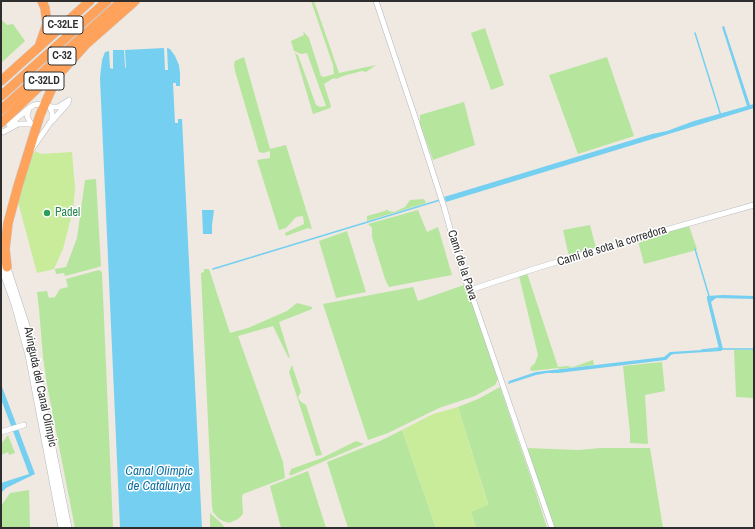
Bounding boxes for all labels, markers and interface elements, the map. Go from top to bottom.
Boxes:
road number: C-32LE [43,16,83,34]
road number: C-32 [48,47,76,65]
road number: C-32LD [24,72,64,90]
place label: Padel [55,206,80,220]
marker: Padel [42,208,52,218]
street label: Camí de sota la corredora [556,222,668,270]
street label: Camí de la Pava [444,228,480,302]
street label: Avinguda del Canal Olímpic [20,326,60,448]
water label: Canal Olimpic de Catalunya [125,464,193,495]

